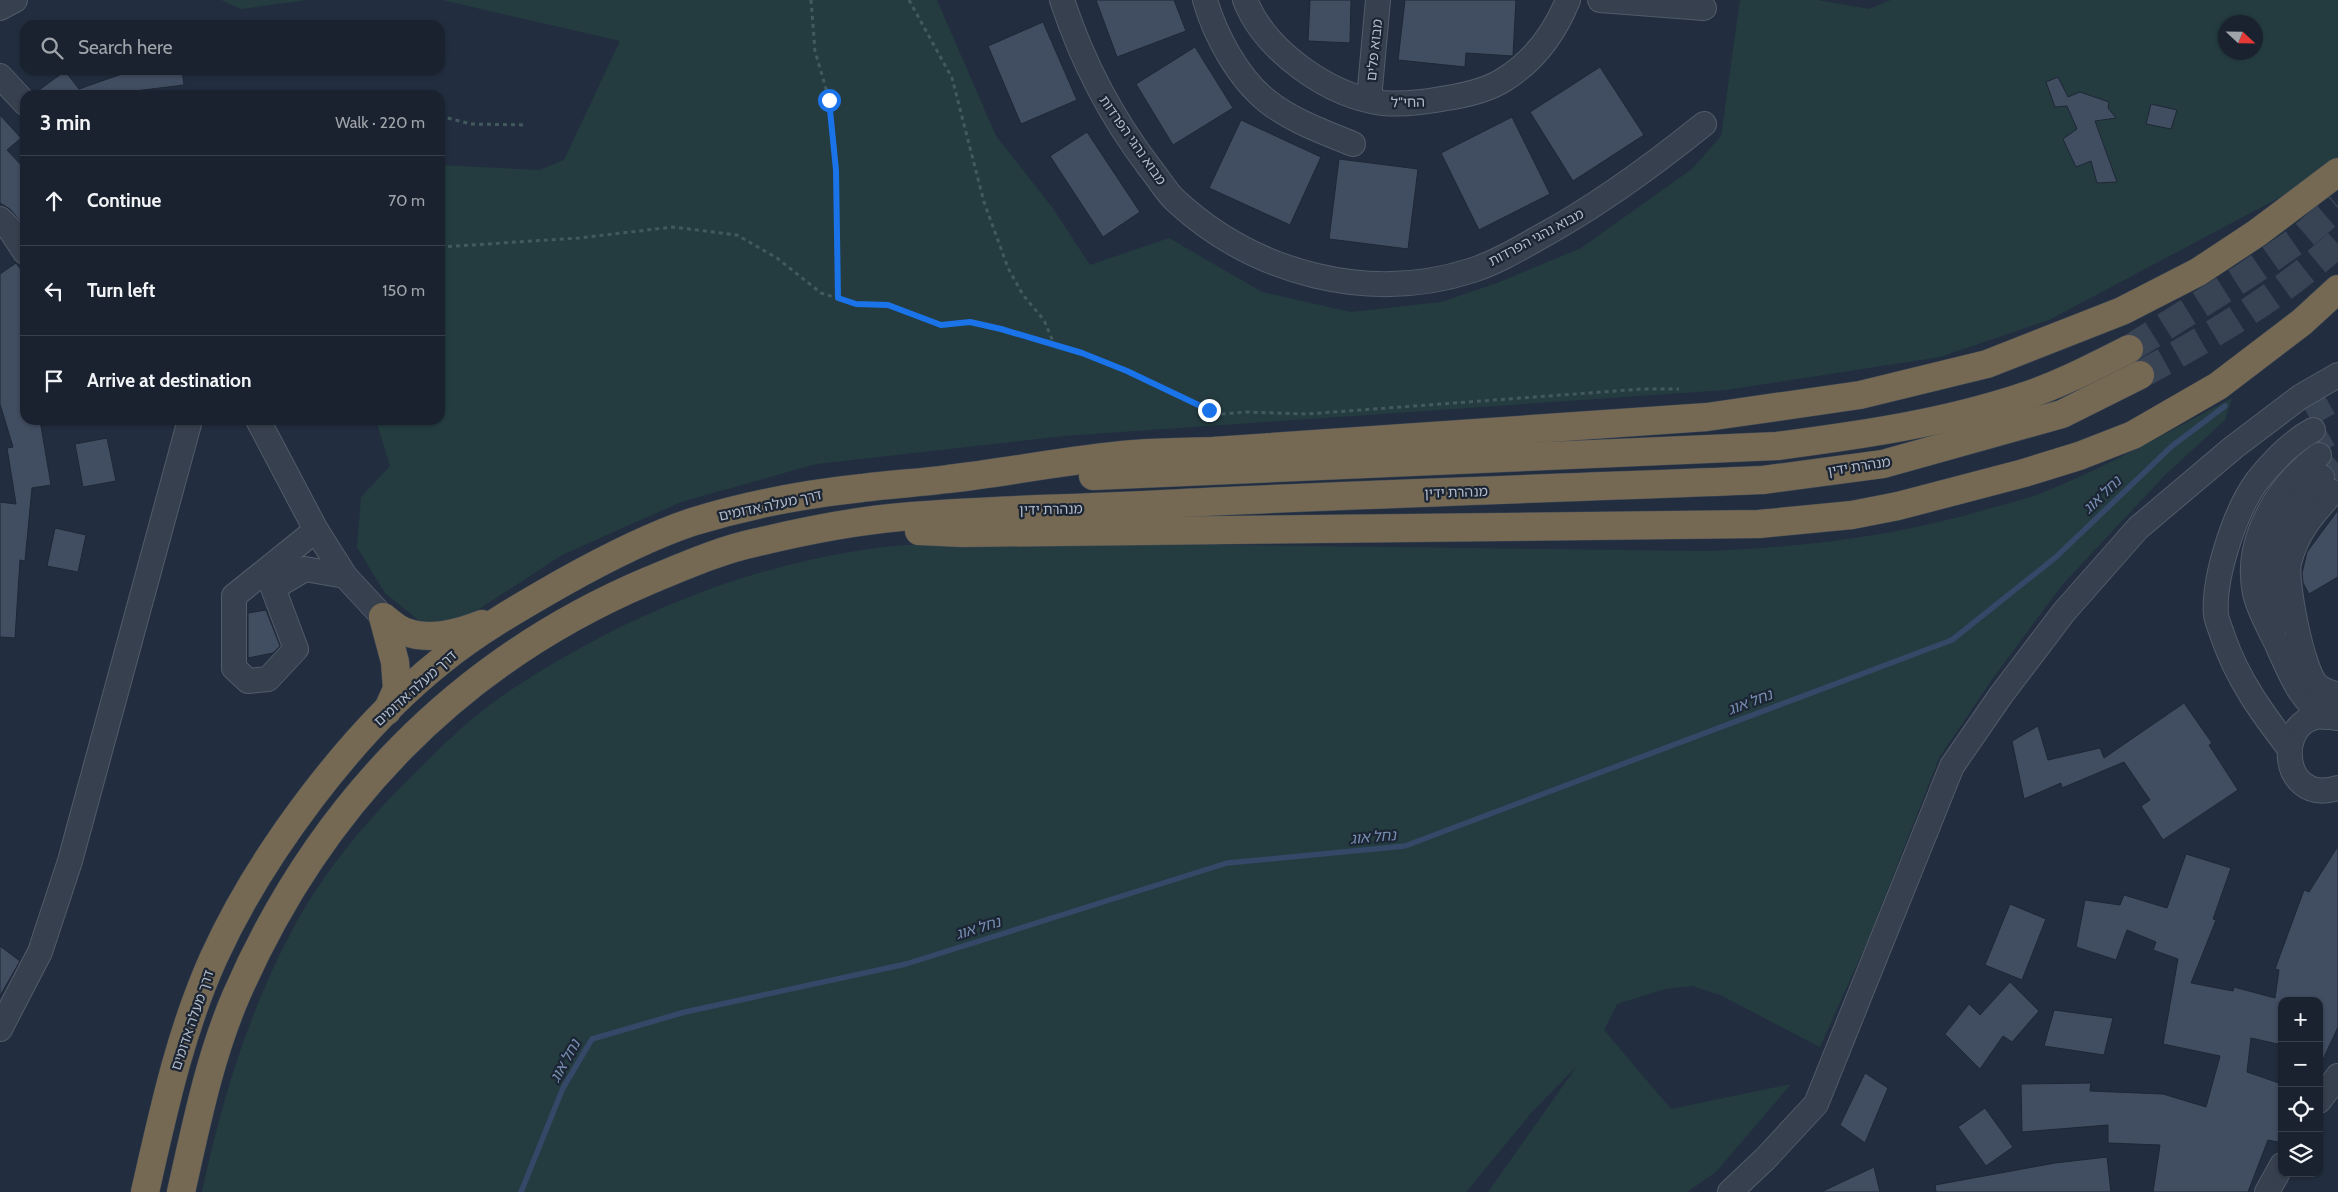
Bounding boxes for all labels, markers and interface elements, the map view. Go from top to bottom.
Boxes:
north arrow [2218,15,2263,60]
street label: מבוא פלים [1362,18,1386,82]
search box [20,20,445,75]
icon: search [38,34,66,62]
text: Search here [78,36,172,59]
route start [818,89,841,112]
street label: מבוא נהגי הפרדות [1095,92,1171,188]
street label: החי"ל [1391,93,1425,111]
text: 3 min [40,110,91,135]
text: Walk · 220 m [335,113,425,132]
icon: ahead [40,187,68,215]
text: Continue [87,189,161,212]
text: 70 m [388,191,425,210]
street label: מבוא נהגי הפרדות [1485,204,1587,270]
icon: left [40,277,68,305]
text: Turn left [87,279,155,302]
text: 150 m [382,281,425,300]
icon: arrive [40,367,68,395]
text: Arrive at destination [87,369,251,392]
route end [1198,399,1221,422]
street label: מנהרת ידין [1826,452,1892,480]
water label: נחל אוג [2079,472,2126,517]
street label: מנהרת ידין [1424,482,1488,502]
street label: דרך מעלה אדומים [717,485,824,525]
street label: מנהרת ידין [1019,499,1083,519]
street label: דרך מעלה אדומים [370,646,460,730]
water label: נחל אוג [1725,685,1776,719]
water label: נחל אוג [1349,826,1398,848]
water label: נחל אוג [953,912,1004,943]
street label: דרך מעלה אדומים [166,967,218,1073]
map controls [2278,997,2323,1177]
button: + [2278,997,2323,1042]
water label: נחל אוג [546,1035,585,1086]
button: − [2278,1042,2323,1087]
button: locate [2278,1087,2323,1132]
button: layers [2278,1132,2323,1177]

